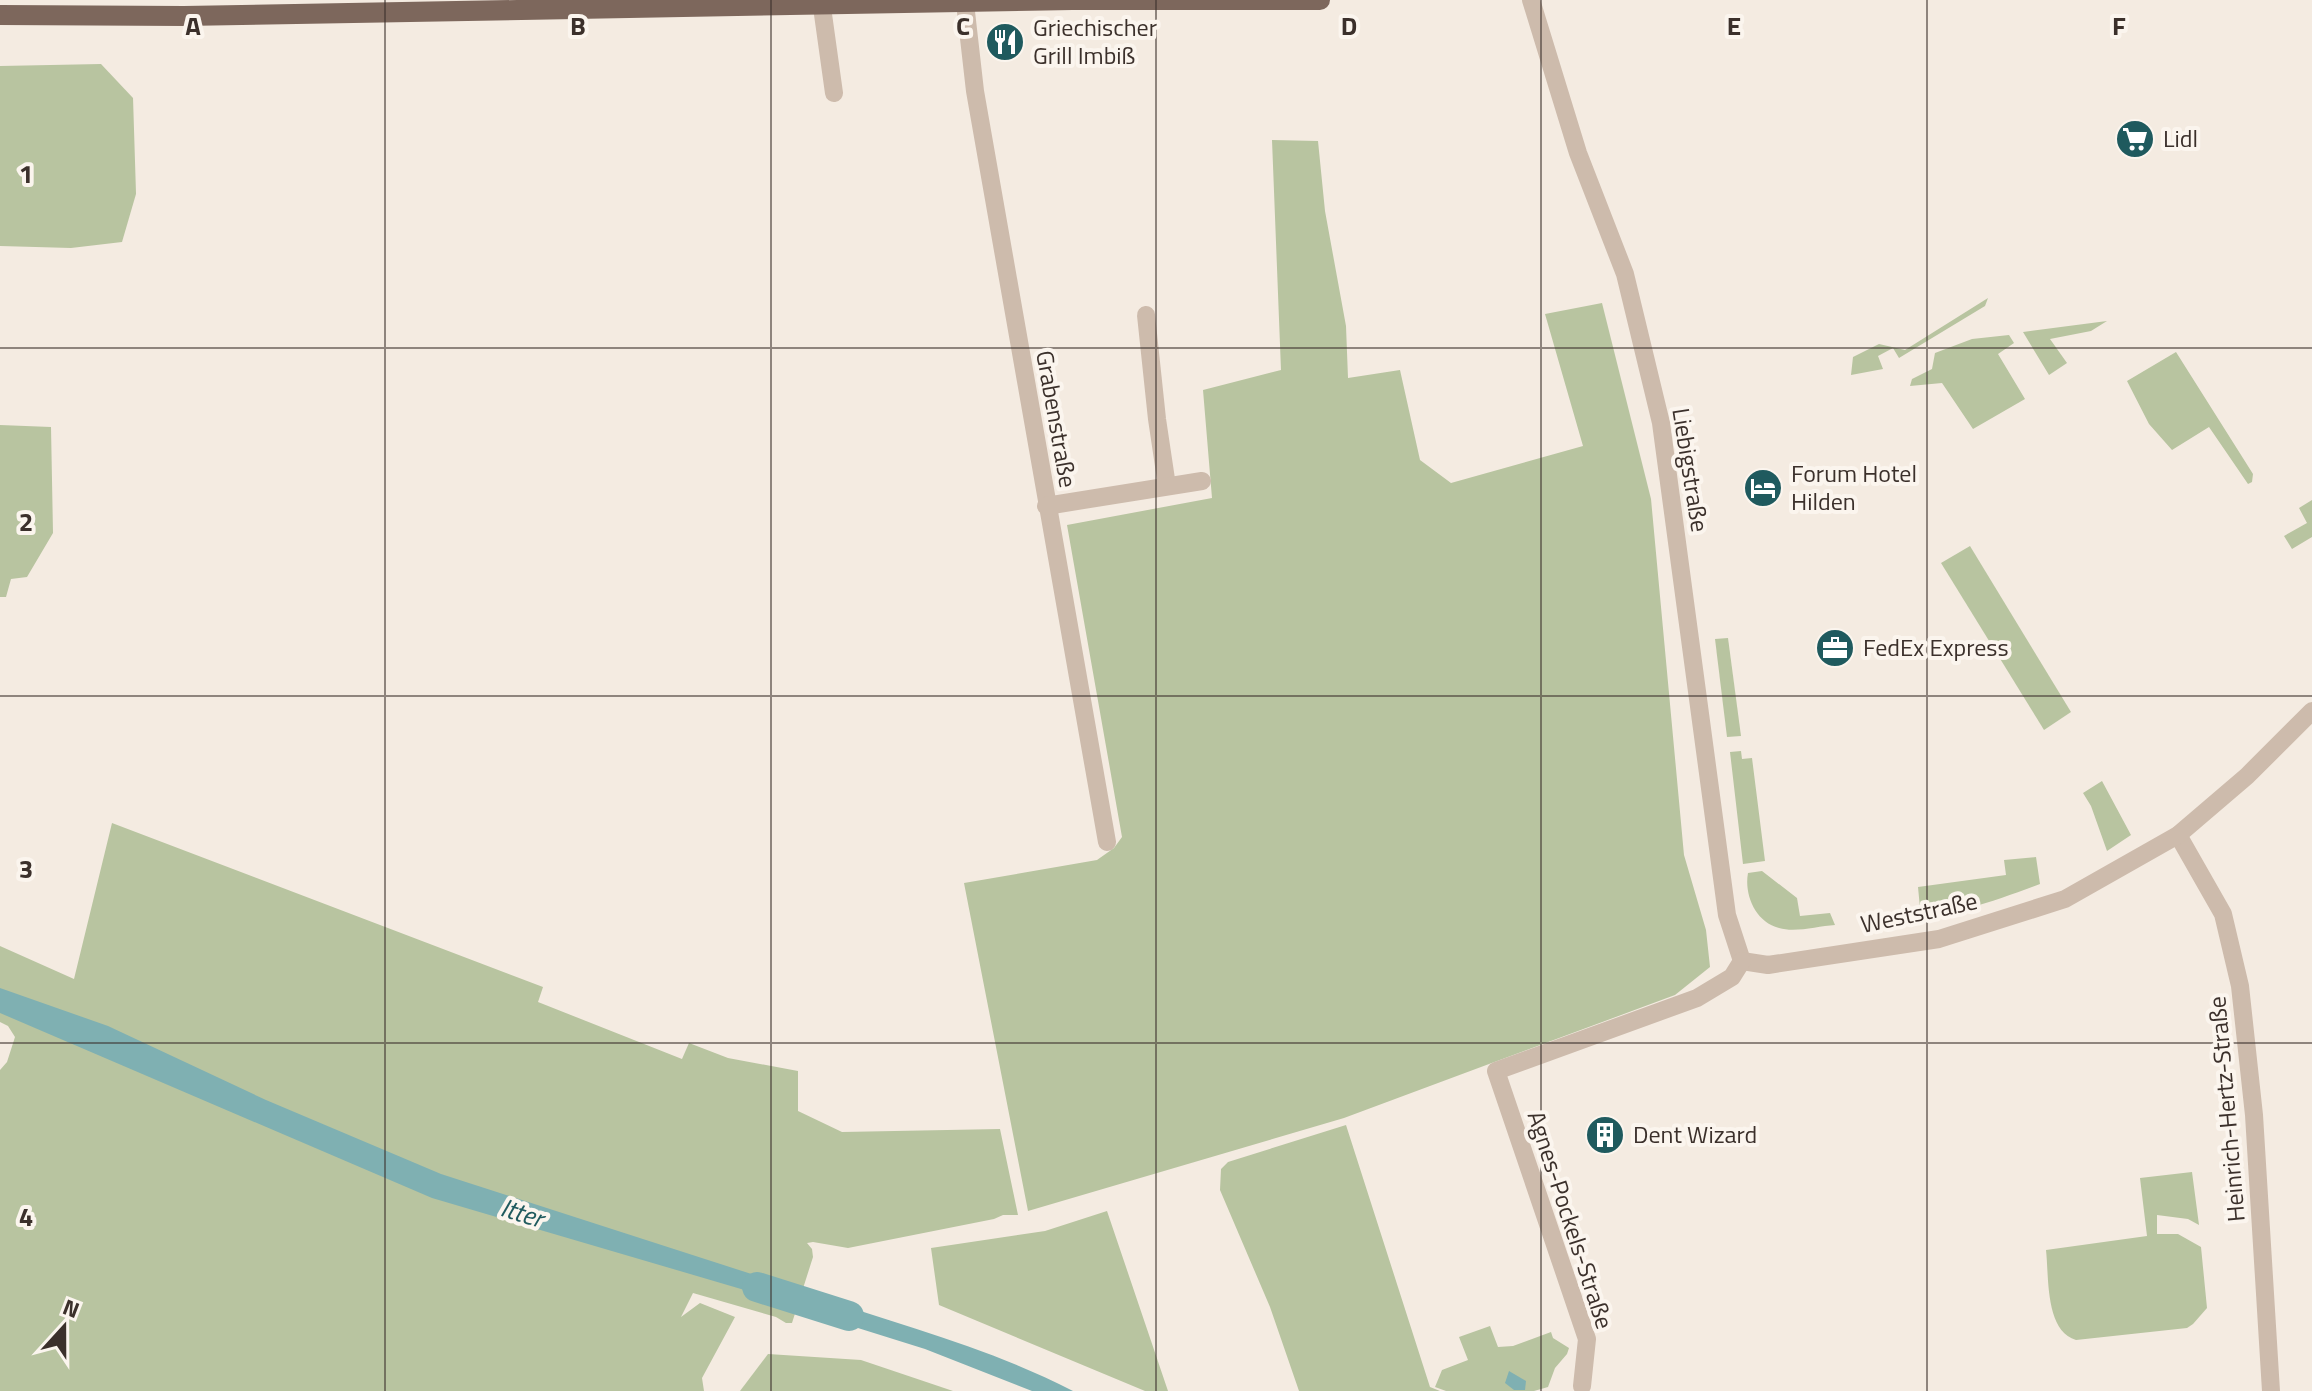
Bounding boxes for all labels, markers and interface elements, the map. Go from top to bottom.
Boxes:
text: A [185,6,201,45]
text: B [570,6,586,45]
text: C [956,6,970,45]
text: D [1341,6,1357,45]
text: E [1727,6,1741,45]
text: F [2112,6,2126,45]
place label: Griechischer Grill Imbiß [1033,9,1157,73]
restaurant icon: Griechischer Grill Imbiß [984,21,1026,63]
supermarket icon: Lidl [2114,118,2156,160]
place label: Lidl [2163,120,2198,156]
text: 1 [19,154,33,193]
street label: Grabenstraße [1027,347,1087,490]
street label: Liebigstraße [1663,405,1719,534]
place label: Forum Hotel Hilden [1791,455,1917,519]
hotel icon: Forum Hotel Hilden [1742,467,1784,509]
text: 2 [19,502,33,541]
office icon: FedEx Express [1814,627,1856,669]
place label: FedEx Express [1863,629,2009,665]
text: 3 [19,849,33,888]
street label: Weststraße [1857,882,1980,942]
street label: Heinrich-Hertz-Straße [2198,995,2254,1223]
street label: Agnes-Pockels-Straße [1519,1106,1623,1333]
building icon: Dent Wizard [1584,1114,1626,1156]
place label: Dent Wizard [1633,1116,1757,1152]
water label: Itter [496,1188,551,1238]
text: 4 [19,1197,33,1236]
north arrow [24,1287,104,1367]
text: N [58,1290,84,1327]

